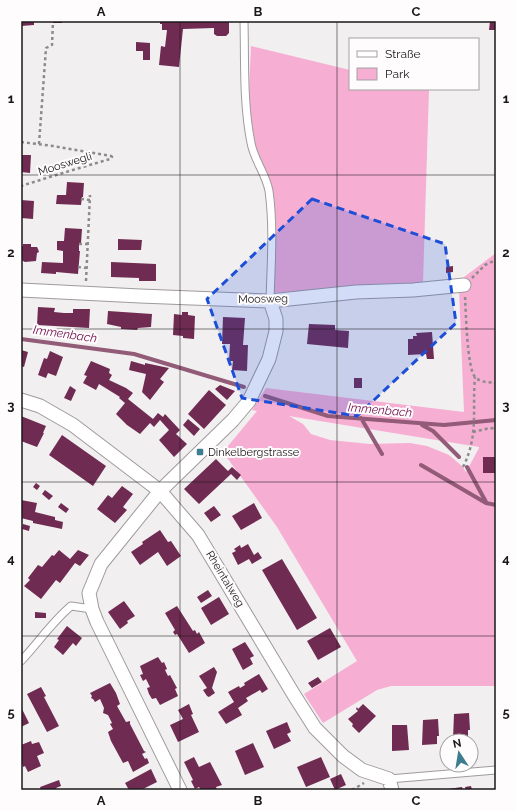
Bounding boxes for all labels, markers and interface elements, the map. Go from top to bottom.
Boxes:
text: A [97,4,106,19]
text: B [254,4,263,19]
text: C [412,4,421,19]
legend [349,38,479,90]
text: Straße [385,47,421,61]
text: Park [385,67,410,81]
text: 1 [8,91,15,106]
text: 1 [503,91,510,106]
street label: Mooswegli [37,150,93,178]
text: 2 [7,245,15,260]
text: 2 [502,245,510,260]
street label: Moosweg [238,292,288,306]
water label: Immenbach [32,323,98,345]
text: 3 [7,398,15,413]
text: 3 [502,398,510,413]
water label: Immenbach [347,400,413,420]
place label: Dinkelbergstrasse [208,446,300,459]
marker: Dinkelbergstrasse [195,447,205,457]
street label: Rheintalweg [203,549,247,609]
text: 4 [7,551,15,566]
text: 4 [502,551,510,566]
text: 5 [7,705,15,720]
text: 5 [502,705,510,720]
north arrow [439,733,479,773]
text: N [452,736,462,751]
text: A [97,793,106,808]
text: B [254,793,263,808]
text: C [412,793,421,808]

